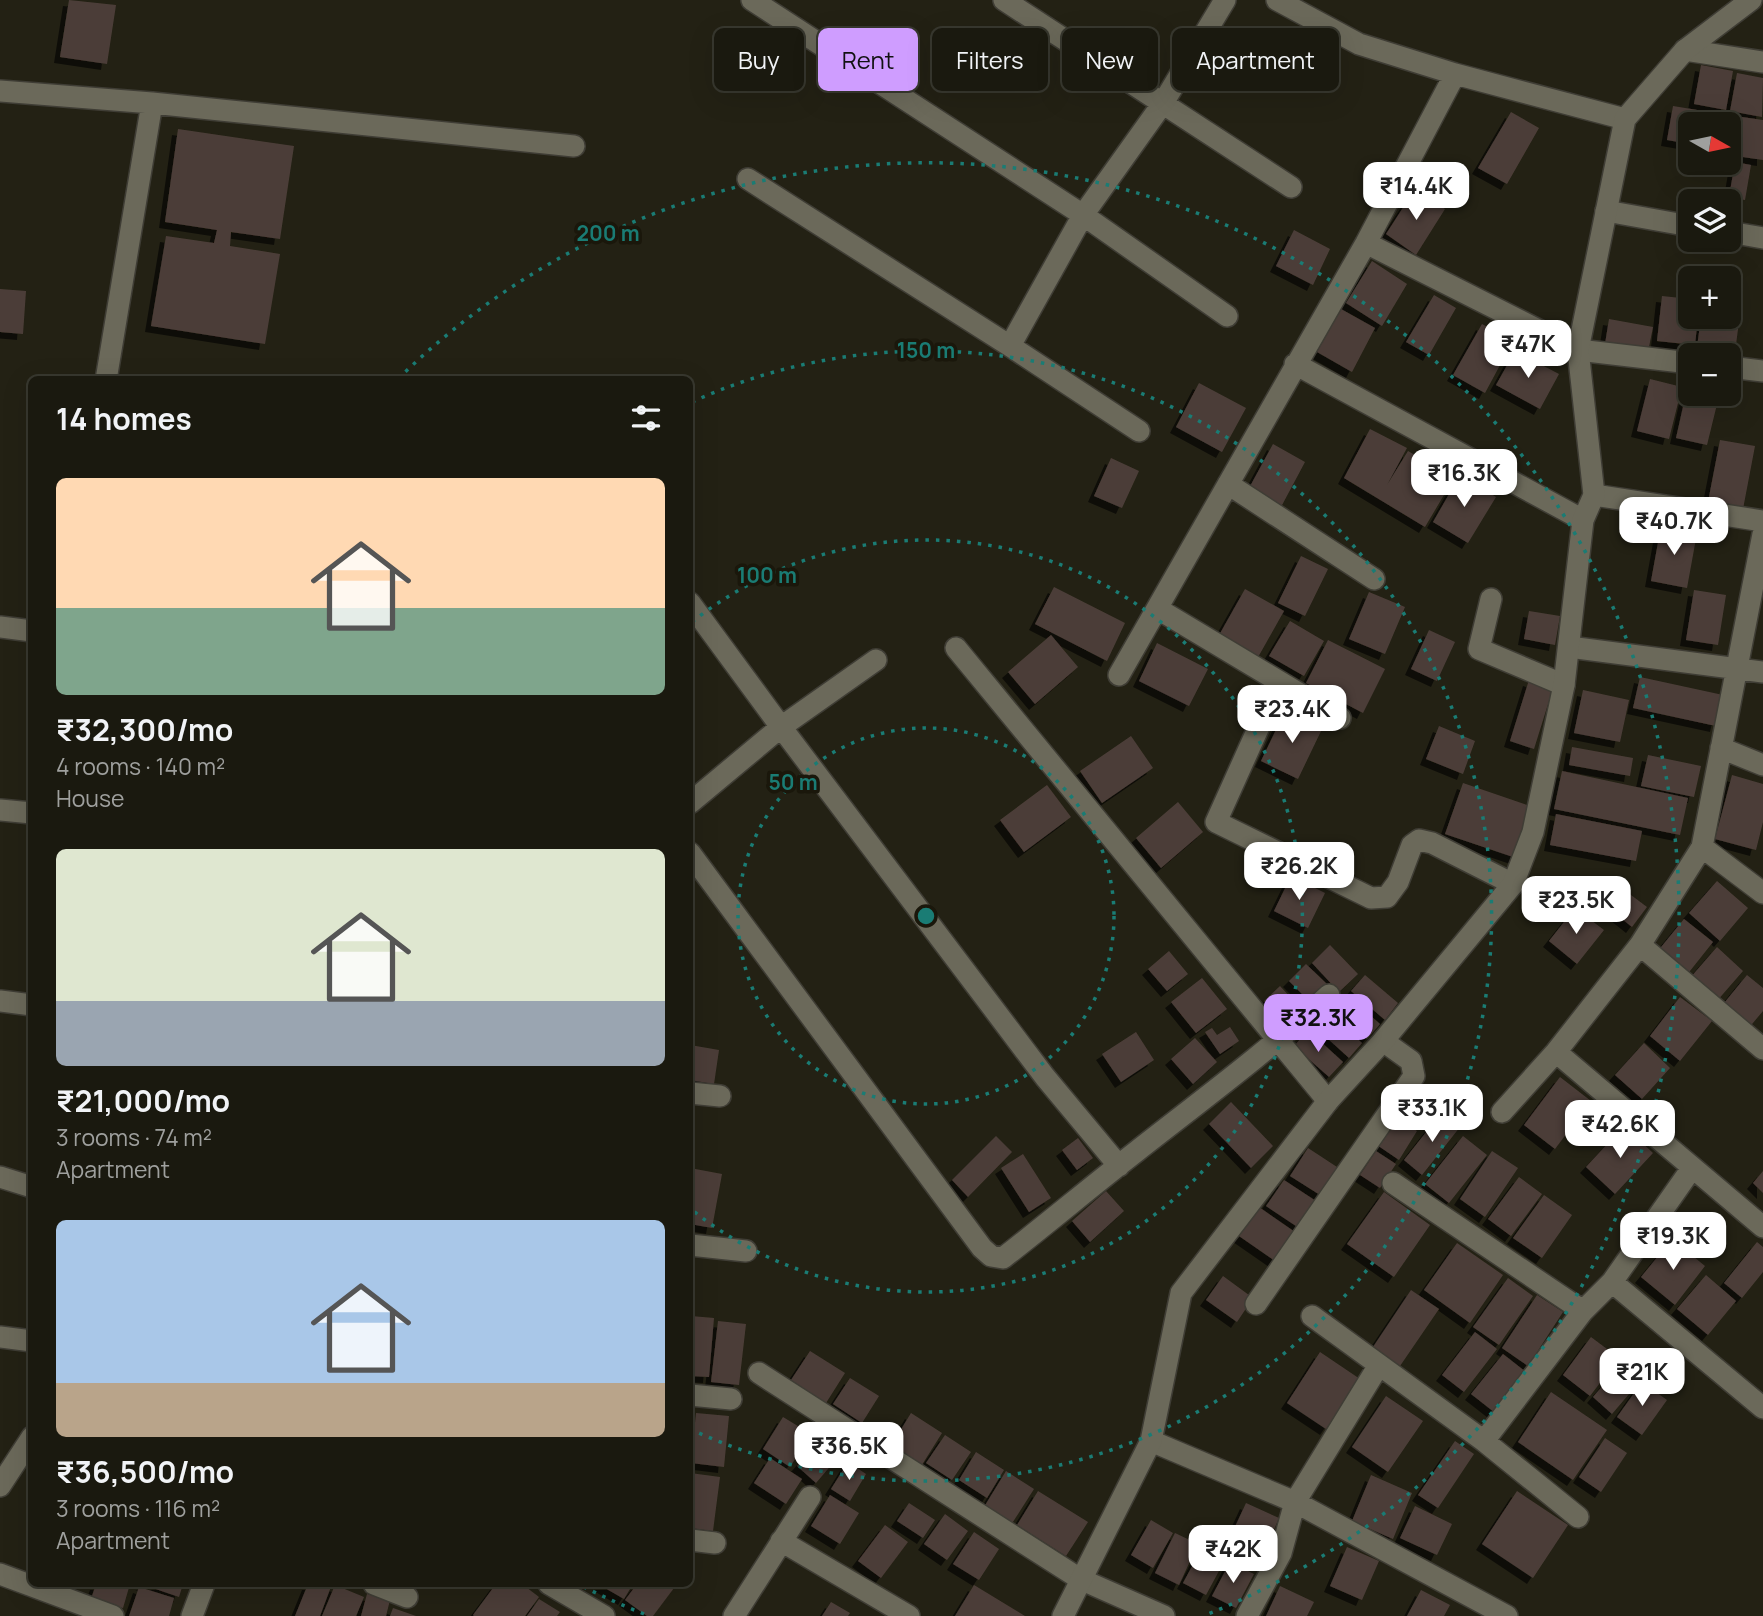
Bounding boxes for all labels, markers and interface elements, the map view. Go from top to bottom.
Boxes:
chip: Buy [714,28,804,91]
chip: Rent [818,28,918,91]
chip: Filters [932,28,1048,91]
chip: New [1062,28,1158,91]
chip: Apartment [1172,28,1339,91]
north arrow [1678,112,1741,175]
map controls [1678,112,1741,406]
pin: ₹14.4K [1359,162,1473,222]
text: ₹14.4K [1379,169,1453,201]
button: layers [1678,189,1741,252]
text: 200 m [576,219,640,247]
button: + [1678,266,1741,329]
pin: ₹47K [1487,320,1569,380]
text: ₹47K [1500,327,1556,359]
text: 150 m [897,336,955,364]
button: − [1678,343,1741,406]
text: 14 homes [56,398,192,439]
icon: filters [627,399,665,437]
pin: ₹16.3K [1407,449,1521,509]
text: ₹16.3K [1427,456,1501,488]
pin: ₹40.7K [1617,498,1731,557]
text: ₹40.7K [1635,504,1713,536]
icon: home [298,523,424,649]
text: 100 m [737,561,797,589]
pin: ₹23.4K [1235,686,1349,745]
text: ₹23.4K [1253,692,1331,724]
text: ₹32,300/mo [56,709,233,750]
text: 4 rooms · 140 m² [56,750,225,782]
text: 50 m [768,768,818,796]
text: House [56,782,125,814]
pin: ₹26.2K [1242,842,1356,902]
text: ₹26.2K [1260,849,1338,881]
pin: ₹23.5K [1519,876,1633,936]
text: ₹23.5K [1538,883,1614,915]
icon: home [298,894,424,1020]
centre of rings [914,904,938,928]
pin: ₹32.3K [1261,995,1375,1054]
text: ₹32.3K [1280,1001,1356,1033]
text: ₹21,000/mo [56,1080,230,1121]
pin: ₹33.1K [1375,1084,1489,1144]
text: ₹33.1K [1397,1091,1467,1123]
pin: ₹42.6K [1563,1100,1677,1160]
text: ₹42.6K [1581,1107,1659,1139]
text: 3 rooms · 74 m² [56,1121,212,1153]
text: Apartment [56,1153,170,1185]
pin: ₹19.3K [1616,1212,1730,1272]
text: ₹19.3K [1636,1219,1710,1251]
icon: home [298,1265,424,1391]
pin: ₹21K [1601,1348,1683,1408]
text: ₹21K [1616,1355,1668,1387]
pin: ₹36.5K [792,1422,906,1482]
text: ₹36.5K [810,1429,888,1461]
text: ₹36,500/mo [56,1451,234,1492]
text: 3 rooms · 116 m² [56,1492,220,1524]
text: Apartment [56,1524,170,1556]
pin: ₹42K [1192,1526,1274,1585]
text: ₹42K [1205,1532,1261,1564]

